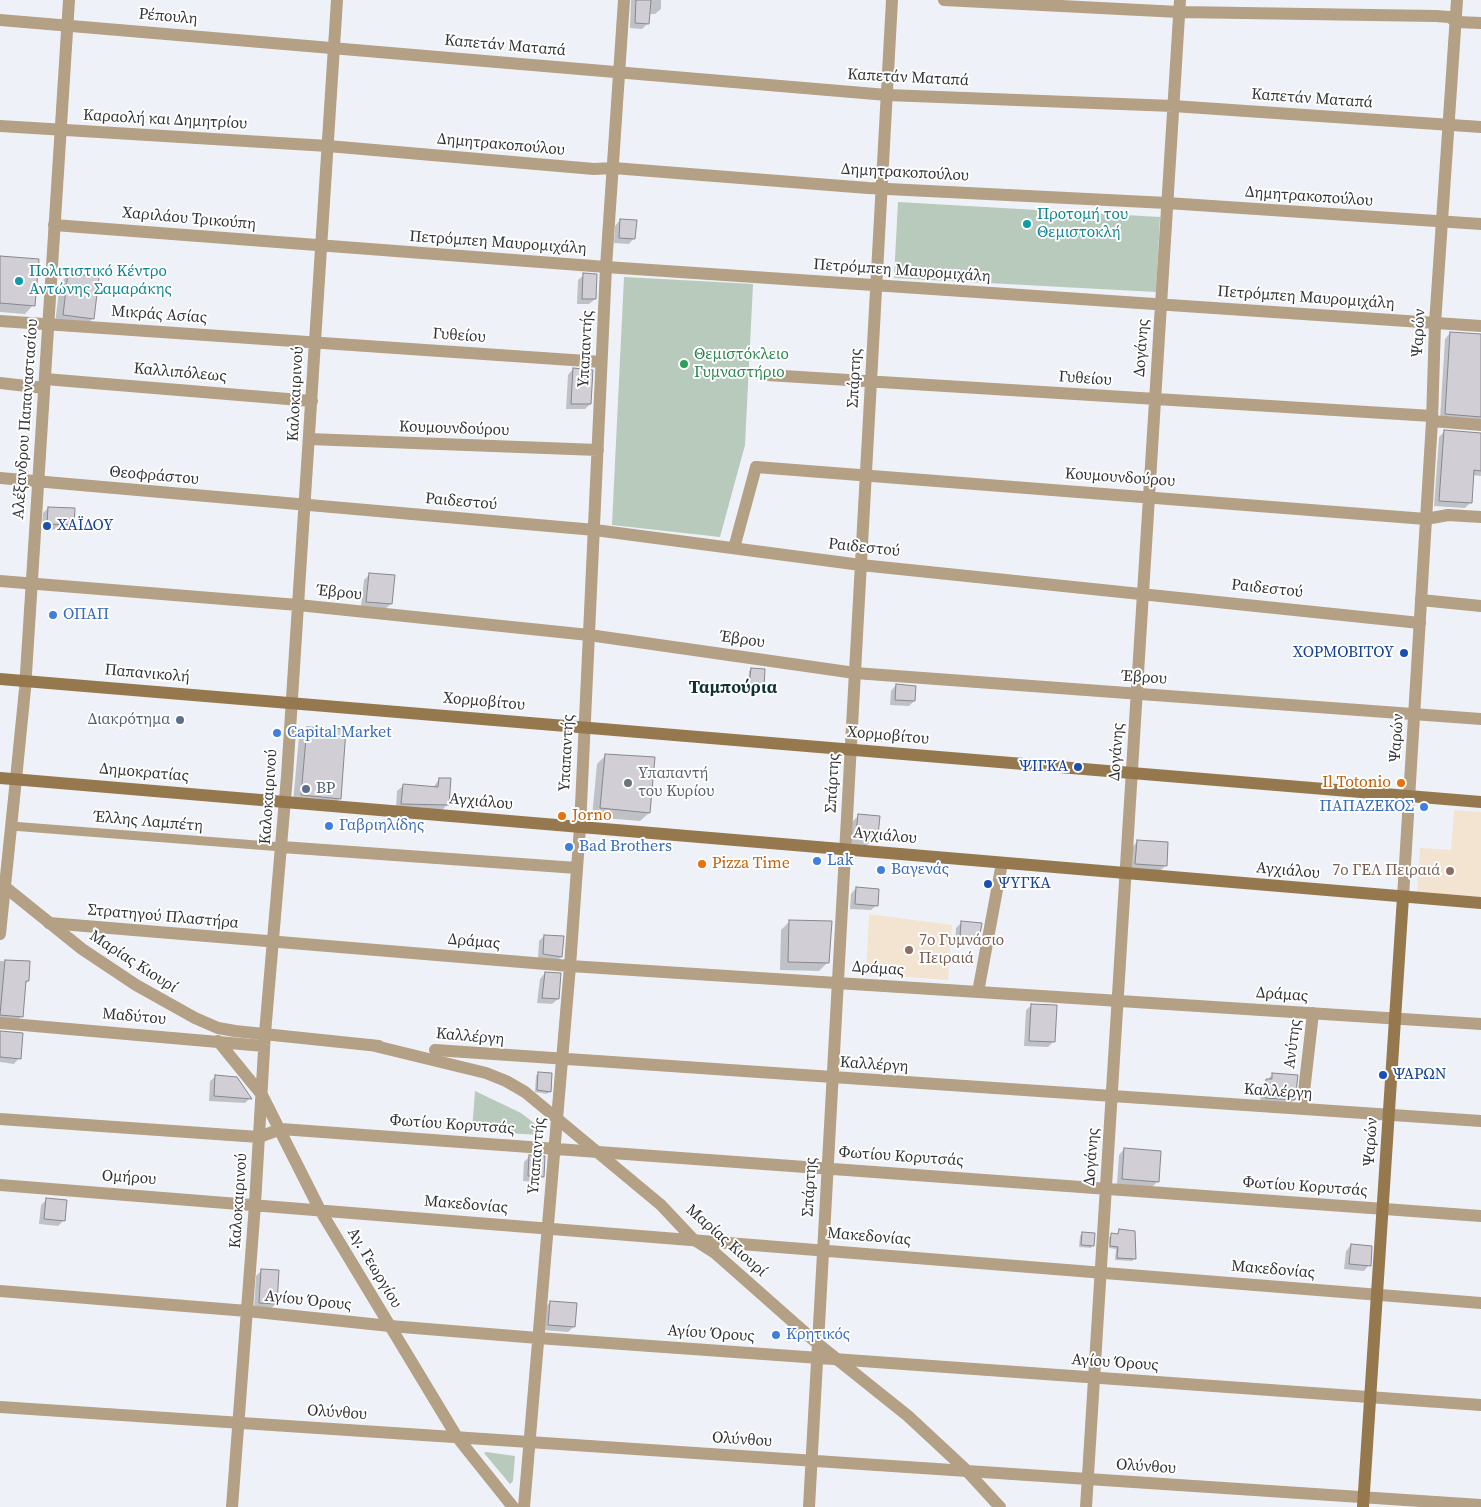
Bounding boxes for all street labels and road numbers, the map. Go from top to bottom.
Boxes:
street label: Ρέπουλη [138,5,198,29]
street label: Καπετάν Ματαπά [444,31,566,61]
street label: Καπετάν Ματαπά [847,65,969,91]
street label: Καπετάν Ματαπά [1251,85,1373,113]
street label: Καραολή και Δημητρίου [82,106,248,134]
street label: Δημητρακοπούλου [436,130,566,160]
street label: Δημητρακοπούλου [841,160,969,186]
street label: Δημητρακοπούλου [1244,183,1374,211]
street label: Χαριλάου Τρικούπη [121,204,257,234]
street label: Πετρόμπεη Μαυρομιχάλη [409,227,587,259]
street label: Πετρόμπεη Μαυρομιχάλη [813,255,991,287]
street label: Πετρόμπεη Μαυρομιχάλη [1217,282,1395,314]
street label: Μικράς Ασίας [110,302,208,328]
street label: Ψαρών [1408,308,1430,358]
street label: Υπαπαντής [574,310,598,388]
street label: Αλέξανδρου Παπαναστασίου [9,318,43,520]
street label: Δογάνης [1130,318,1154,378]
street label: Γυθείου [432,325,486,347]
street label: Καλοκαιρινού [284,346,308,442]
street label: Σπάρτης [844,348,866,408]
street label: Καλλιπόλεως [133,359,227,387]
street label: Γυθείου [1058,368,1112,390]
street label: Κουμουνδούρου [398,417,510,441]
street label: Θεοφράστου [108,463,200,489]
street label: Κουμουνδούρου [1064,465,1176,491]
street label: Ραιδεστού [424,489,498,515]
street label: Ραιδεστού [827,535,901,561]
street label: Ραιδεστού [1230,576,1304,602]
street label: Έβρου [315,581,363,605]
street label: Έβρου [718,627,766,653]
street label: Παπανικολή [104,661,190,687]
street label: Έβρου [1120,667,1168,689]
street label: Χορμοβίτου [442,689,526,715]
street label: Ψαρών [1386,713,1408,763]
street label: Υπαπαντής [555,714,579,792]
street label: Δογάνης [1105,722,1129,782]
street label: Χορμοβίτου [846,723,930,749]
street label: Καλοκαιρινού [256,749,282,845]
street label: Σπάρτης [822,753,844,813]
street label: Δημοκρατίας [98,760,190,786]
street label: Αγχιάλου [448,790,514,814]
street label: Έλλης Λαμπέτη [92,808,204,836]
street label: Αγχιάλου [852,824,918,848]
street label: Αγχιάλου [1255,859,1321,883]
street label: Στρατηγού Πλαστήρα [87,901,239,933]
street label: Μαρίας Κιουρί [86,927,180,997]
street label: Δράμας [447,930,501,954]
street label: Δράμας [851,958,905,980]
street label: Δράμας [1255,984,1309,1006]
street label: Μαδύτου [101,1005,167,1029]
street label: Ανύτης [1280,1018,1306,1070]
street label: Καλλέργη [435,1024,505,1050]
street label: Καλλέργη [839,1053,909,1077]
street label: Καλλέργη [1243,1080,1313,1104]
street label: Φωτίου Κορυτσάς [389,1111,515,1139]
street label: Υπαπαντής [524,1116,550,1196]
street label: Ψαρών [1360,1117,1382,1167]
street label: Δογάνης [1080,1127,1104,1187]
street label: Φωτίου Κορυτσάς [838,1143,964,1171]
street label: Καλοκαιρινού [226,1153,252,1249]
street label: Σπάρτης [799,1157,821,1217]
street label: Ομήρου [101,1167,157,1189]
street label: Φωτίου Κορυτσάς [1242,1173,1368,1201]
street label: Μακεδονίας [423,1192,509,1218]
street label: Μαρίας Κιουρί [682,1201,770,1281]
street label: Αγ. Γεωργίου [343,1224,405,1312]
street label: Μακεδονίας [826,1224,912,1250]
street label: Μακεδονίας [1230,1257,1316,1283]
street label: Αγίου Όρους [264,1287,352,1315]
street label: Αγίου Όρους [667,1321,755,1347]
street label: Αγίου Όρους [1071,1350,1159,1376]
street label: Ολύνθου [306,1401,368,1425]
street label: Ολύνθου [711,1428,773,1452]
street label: Ολύνθου [1115,1455,1177,1479]

